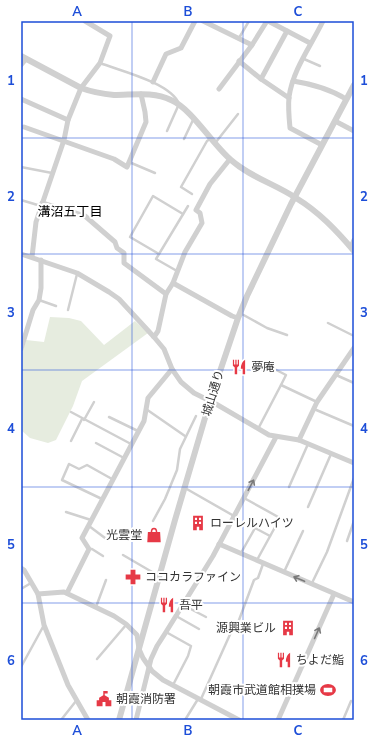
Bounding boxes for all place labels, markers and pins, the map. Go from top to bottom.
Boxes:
restaurant icon: 夢庵 [230,358,248,376]
place label: 夢庵 [251,359,275,375]
building icon: ローレルハイツ [189,514,207,532]
place label: ローレルハイツ [210,515,294,531]
shop icon: 光雲堂 [145,526,163,544]
place label: 光雲堂 [106,527,142,543]
pharmacy icon: ココカラファイン [124,568,142,586]
place label: ココカラファイン [145,569,241,585]
restaurant icon: 吾平 [158,596,176,614]
place label: 吾平 [179,597,203,613]
building icon: 源興業ビル [279,619,297,637]
place label: 源興業ビル [216,620,276,636]
restaurant icon: ちよだ鮨 [275,651,293,669]
place label: ちよだ鮨 [296,652,344,668]
sports icon: 朝霞市武道館相撲場 [319,681,337,699]
place label: 朝霞市武道館相撲場 [208,682,316,698]
public building icon: 朝霞消防署 [95,690,113,708]
place label: 朝霞消防署 [116,691,176,707]

